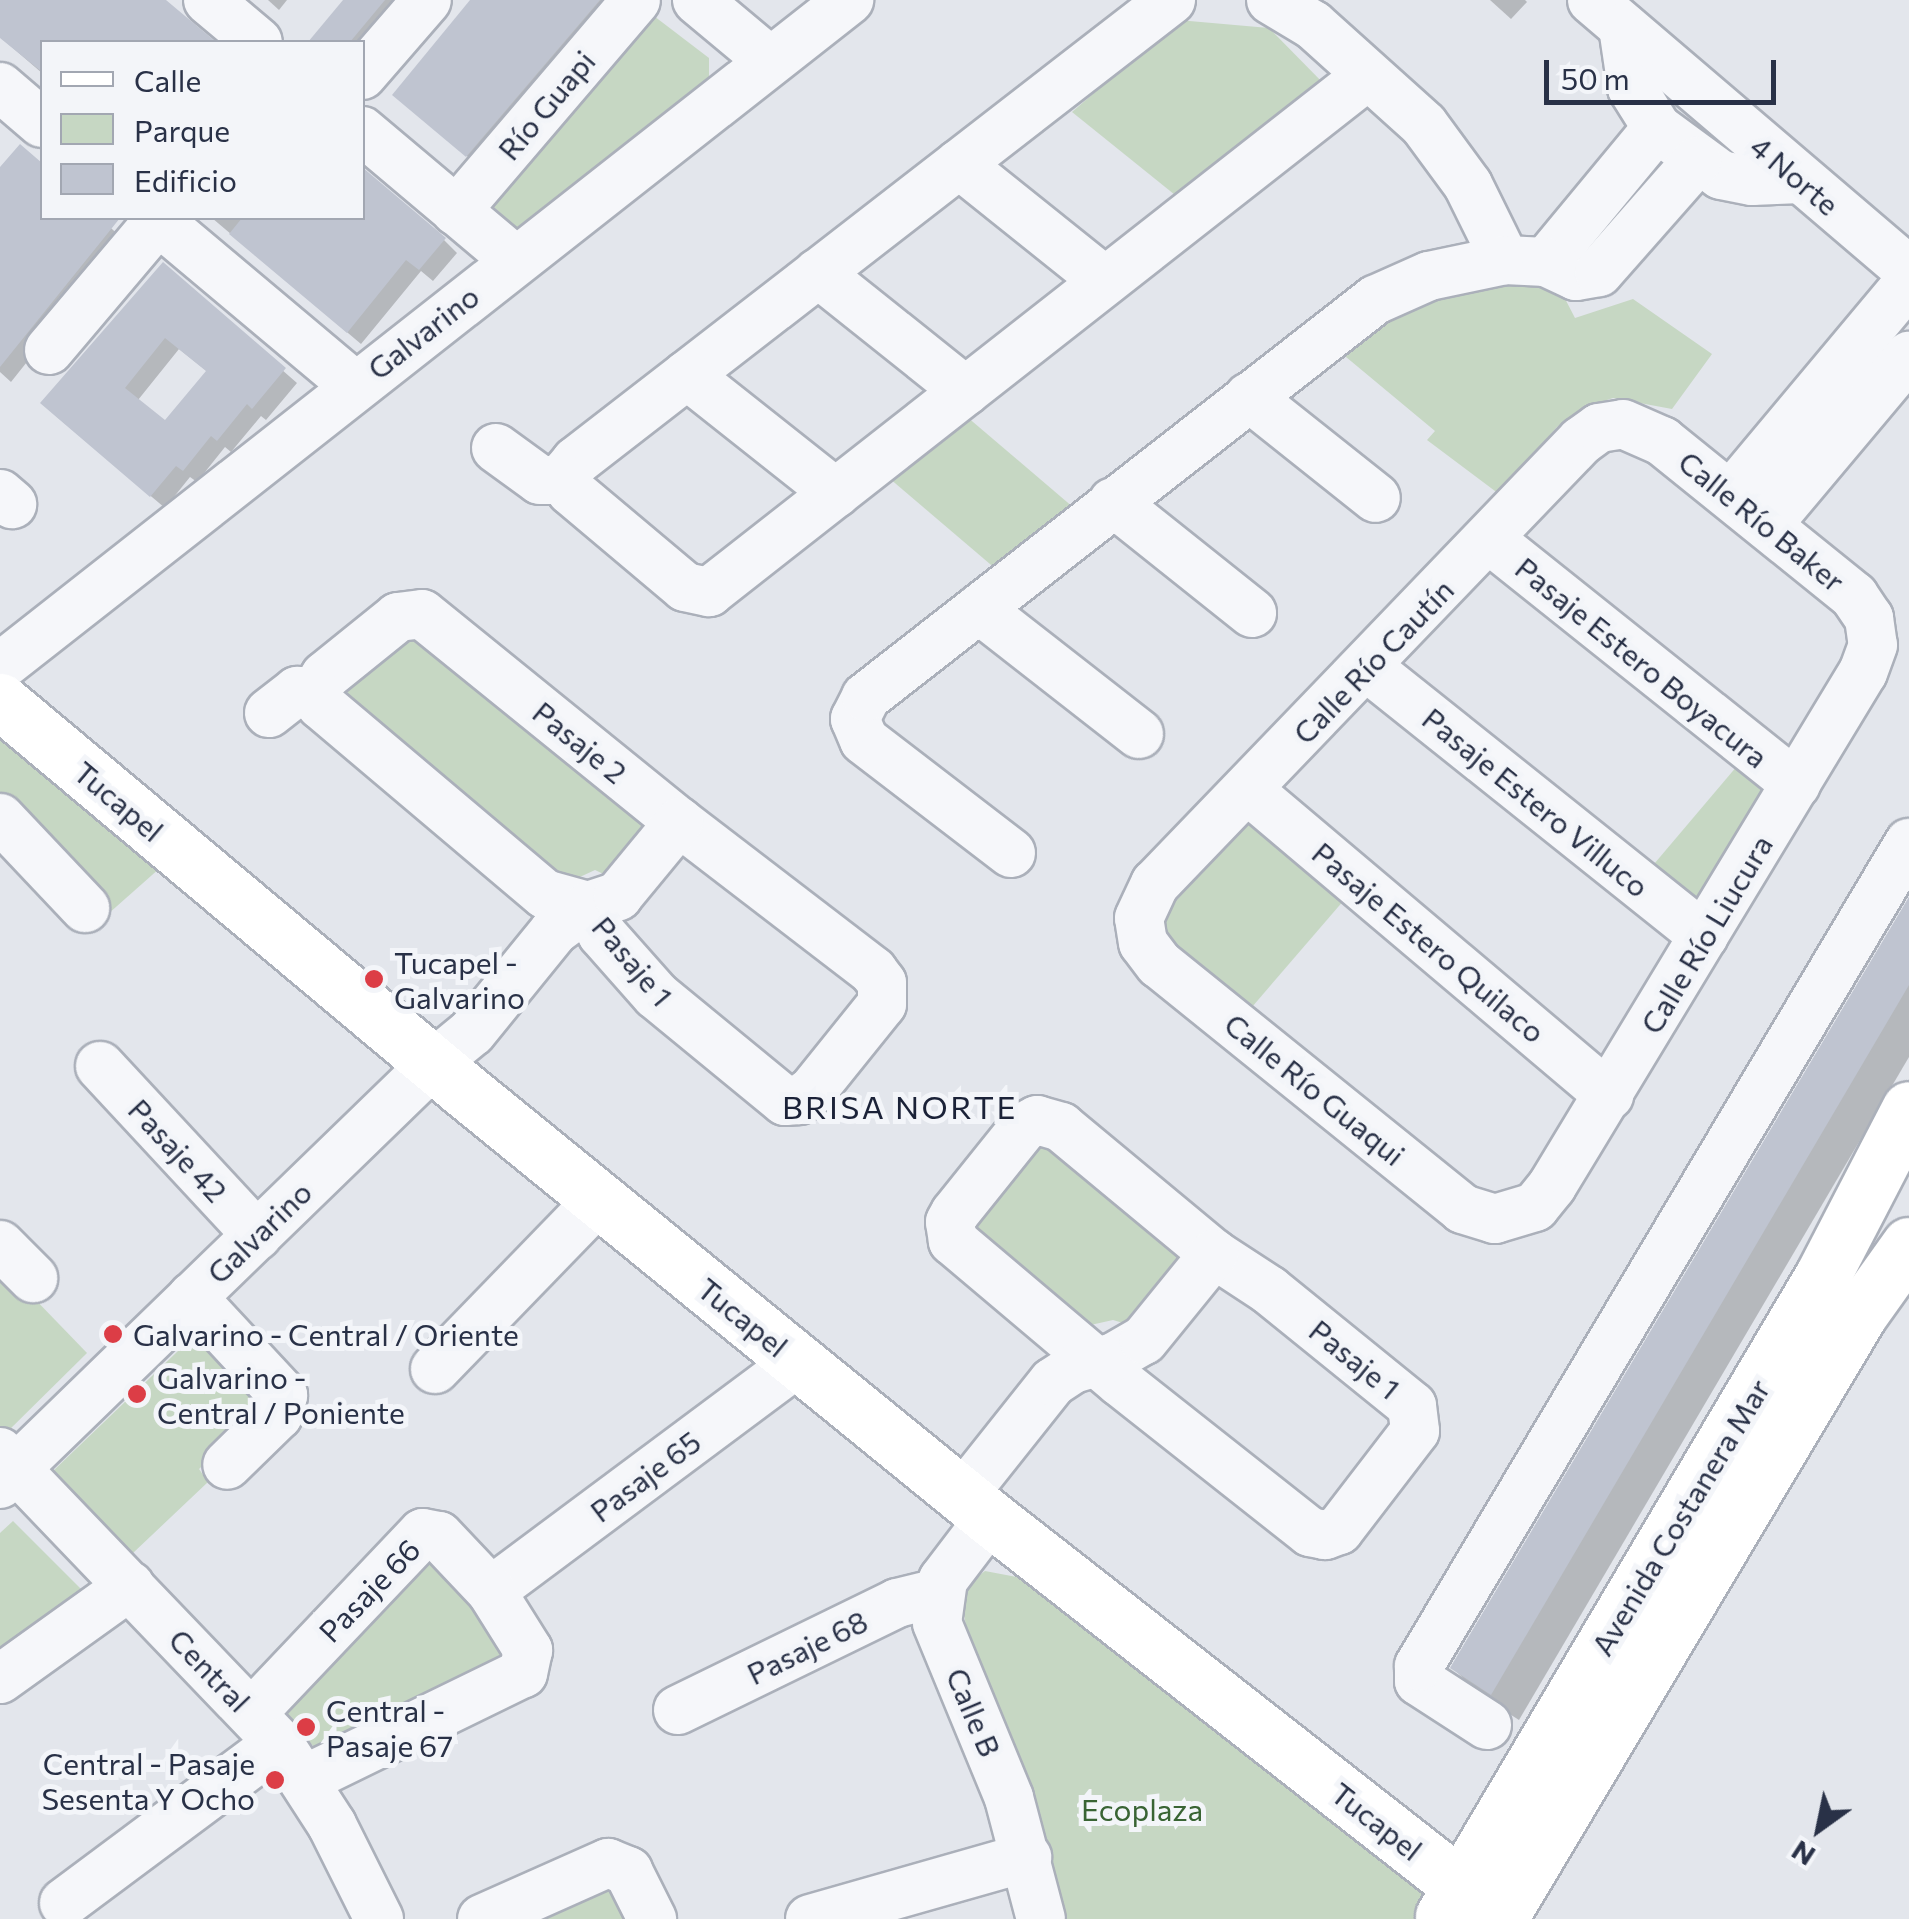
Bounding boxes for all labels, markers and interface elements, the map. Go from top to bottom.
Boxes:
legend [40,40,365,220]
scale bar [1549,40,1782,102]
street label: Río Guapi [490,43,602,167]
text: 50 m [1561,59,1630,96]
text: Calle [134,61,201,98]
text: Parque [134,111,230,148]
street label: 4 Norte [1744,128,1846,222]
text: Edificio [134,161,237,198]
street label: Galvarino [360,278,486,386]
street label: Calle Río Baker [1672,443,1852,599]
street label: Pasaje Estero Boyacura [1509,549,1775,775]
street label: Calle Río Cautín [1285,571,1461,751]
street label: Pasaje 2 [526,693,634,791]
street label: Pasaje Estero Villuco [1416,700,1656,904]
street label: Tucapel [67,753,171,849]
street label: Calle Río Liucura [1633,828,1779,1040]
street label: Pasaje Estero Quilaco [1305,834,1553,1050]
street label: Pasaje 1 [585,909,681,1013]
place label: Tucapel - Galvarino [394,944,525,1014]
marker: Tucapel - Galvarino [363,968,385,990]
street label: Calle Río Guaqui [1218,1005,1412,1173]
district label: BRISA NORTE [782,1087,1018,1125]
street label: Pasaje 42 [121,1091,235,1209]
street label: Galvarino [199,1174,319,1290]
street label: Tucapel [691,1270,795,1364]
street label: Pasaje 1 [1303,1312,1407,1406]
place label: Galvarino - Central / Oriente [133,1316,519,1352]
marker: Galvarino - Central / Oriente [102,1323,124,1345]
place label: Galvarino - Central / Poniente [157,1359,405,1430]
street label: Avenida Costanera Mar [1583,1372,1777,1662]
marker: Galvarino - Central / Poniente [126,1383,148,1405]
street label: Pasaje 65 [583,1423,707,1529]
street label: Pasaje 66 [311,1531,427,1649]
street label: Pasaje 68 [741,1602,873,1692]
street label: Central [162,1621,258,1719]
street label: Calle B [939,1662,1009,1762]
place label: Central - Pasaje 67 [326,1692,453,1762]
marker: Central - Pasaje 67 [295,1716,317,1738]
place label: Central - Pasaje Sesenta Y Ocho [41,1745,255,1816]
marker: Central - Pasaje Sesenta Y Ocho [264,1769,286,1791]
street label: Tucapel [1324,1774,1430,1868]
north arrow [1769,1779,1869,1879]
park label: Ecoplaza [1081,1791,1203,1827]
text: N [1785,1834,1821,1874]

